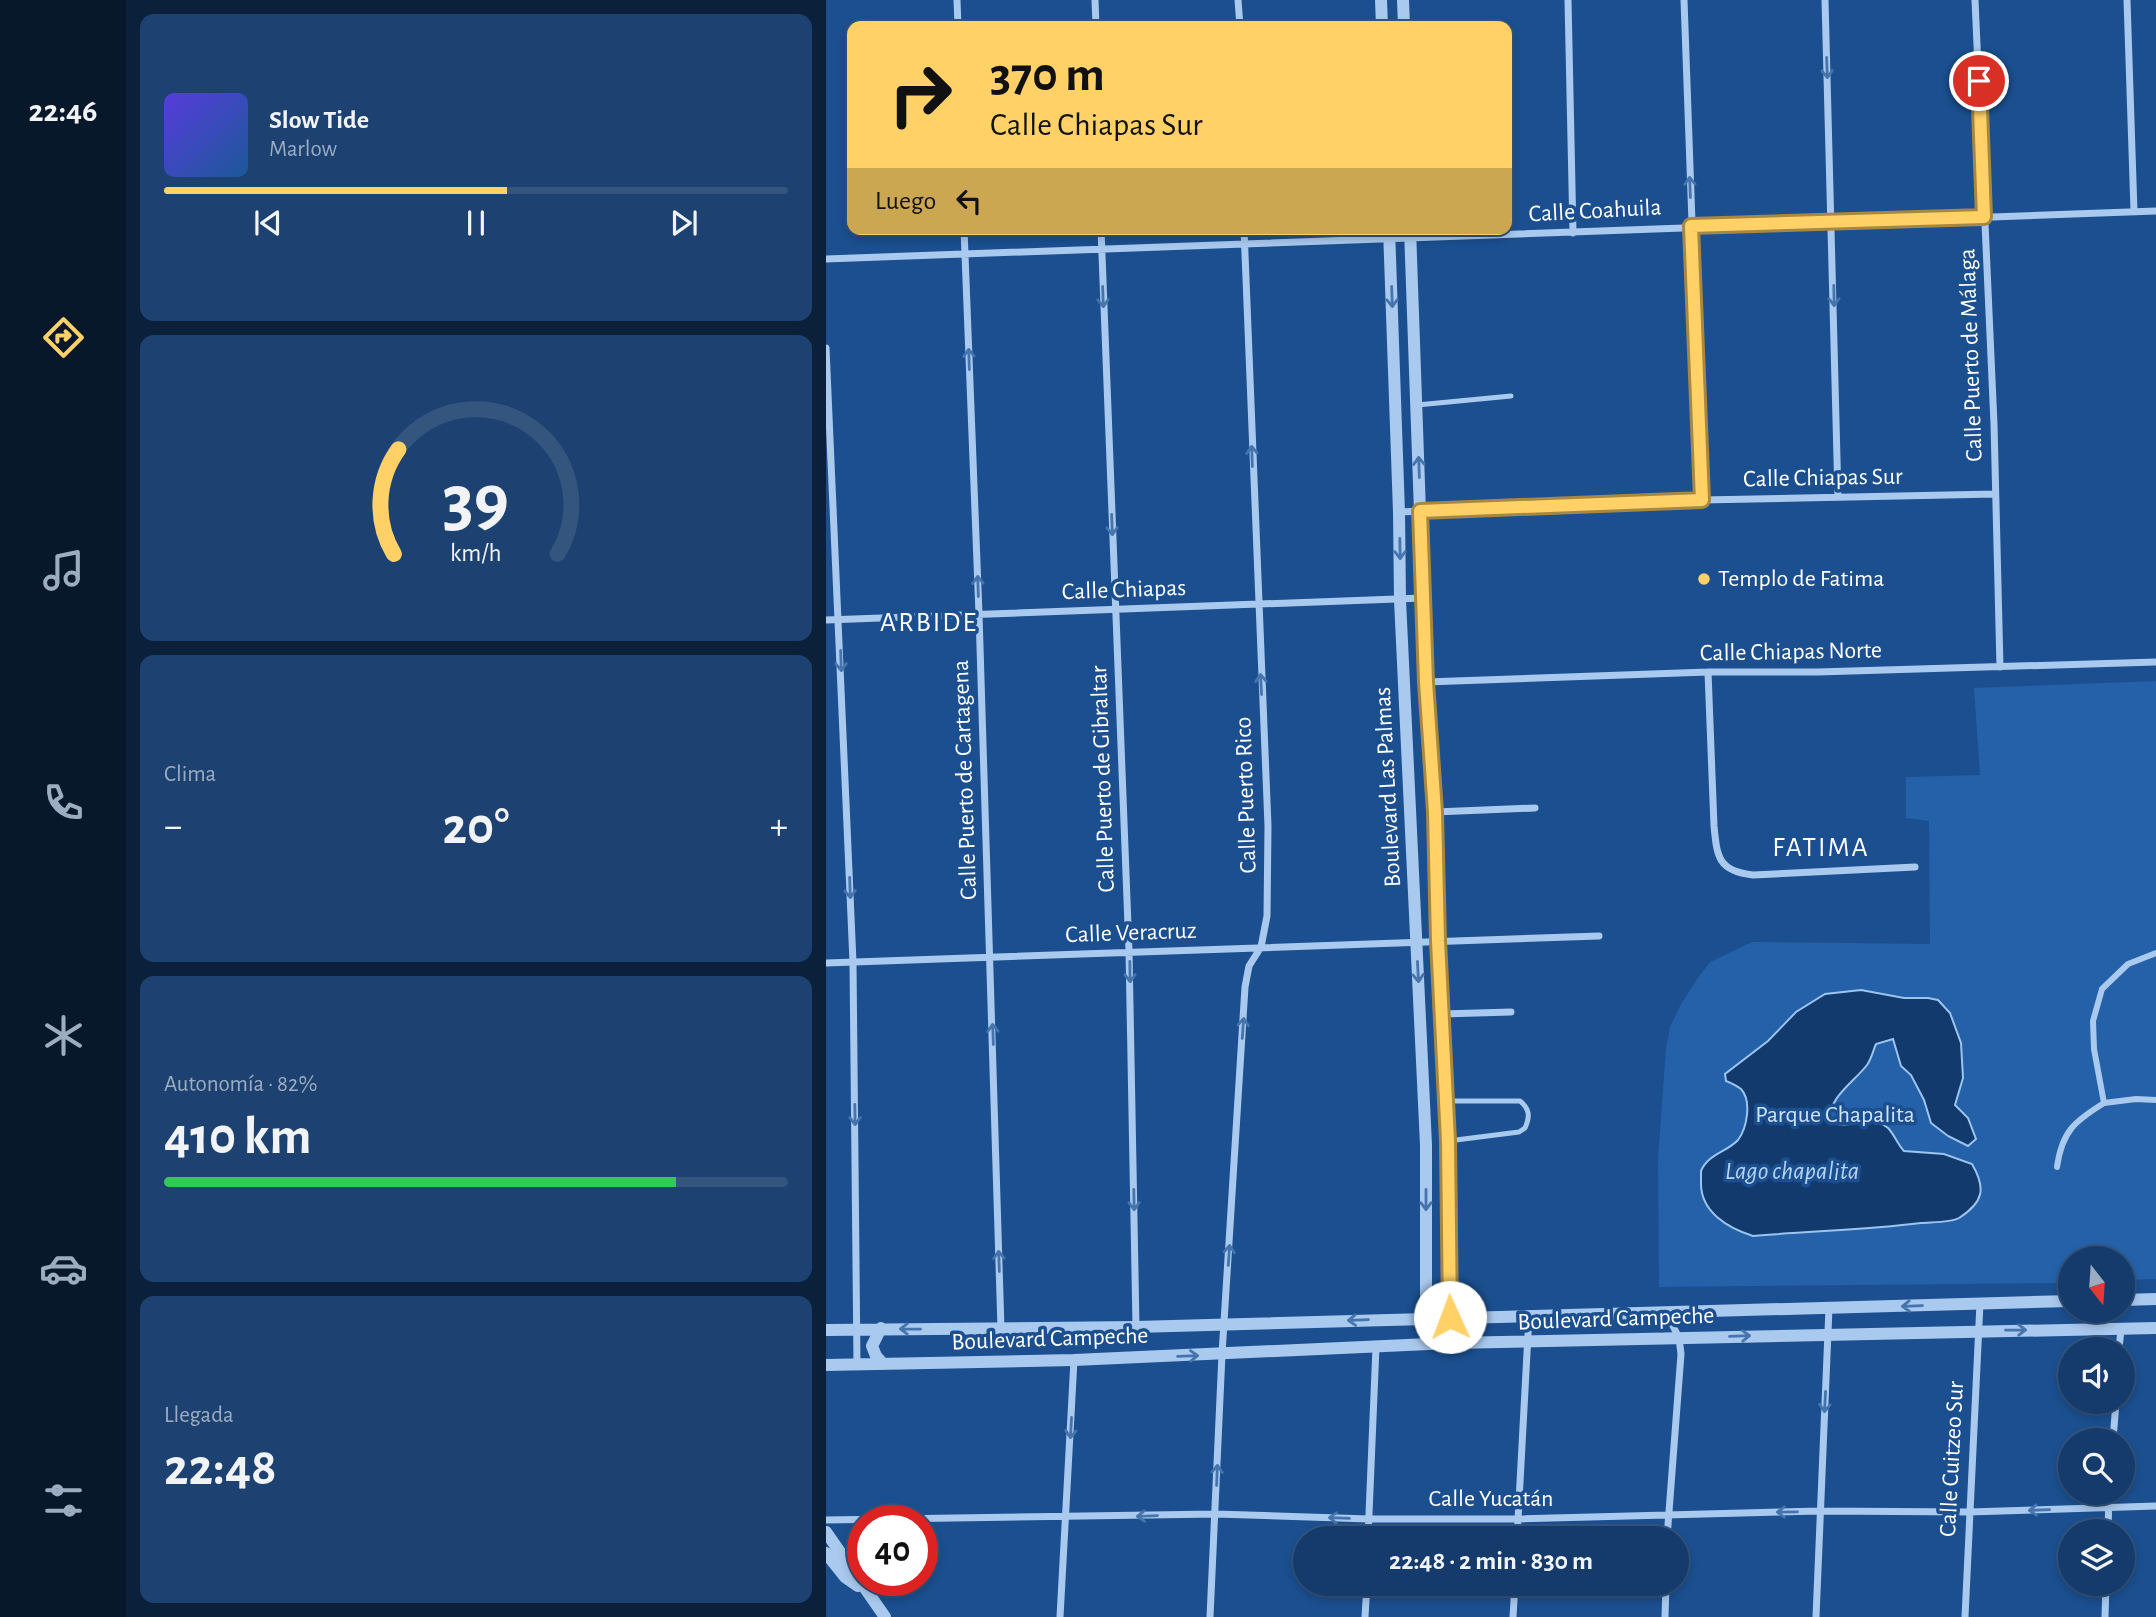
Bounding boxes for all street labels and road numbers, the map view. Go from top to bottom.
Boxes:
street label: Calle Coahuila [1528,196,1662,226]
street label: Calle Puerto de Málaga [1955,248,1987,462]
street label: Calle Chiapas Sur [1743,465,1903,491]
street label: Calle Chiapas [1061,576,1187,604]
street label: Calle Chiapas Norte [1700,638,1882,666]
street label: Calle Puerto de Cartagena [949,660,981,900]
street label: Calle Puerto de Gibraltar [1087,665,1119,893]
street label: Boulevard Las Palmas [1371,686,1405,888]
street label: Calle Puerto Rico [1231,716,1261,874]
street label: Calle Veracruz [1065,919,1197,947]
street label: Boulevard Campeche [1517,1304,1715,1334]
street label: Boulevard Campeche [951,1324,1149,1354]
street label: Calle Cuitzeo Sur [1936,1380,1968,1537]
street label: Calle Yucatán [1429,1487,1553,1511]

